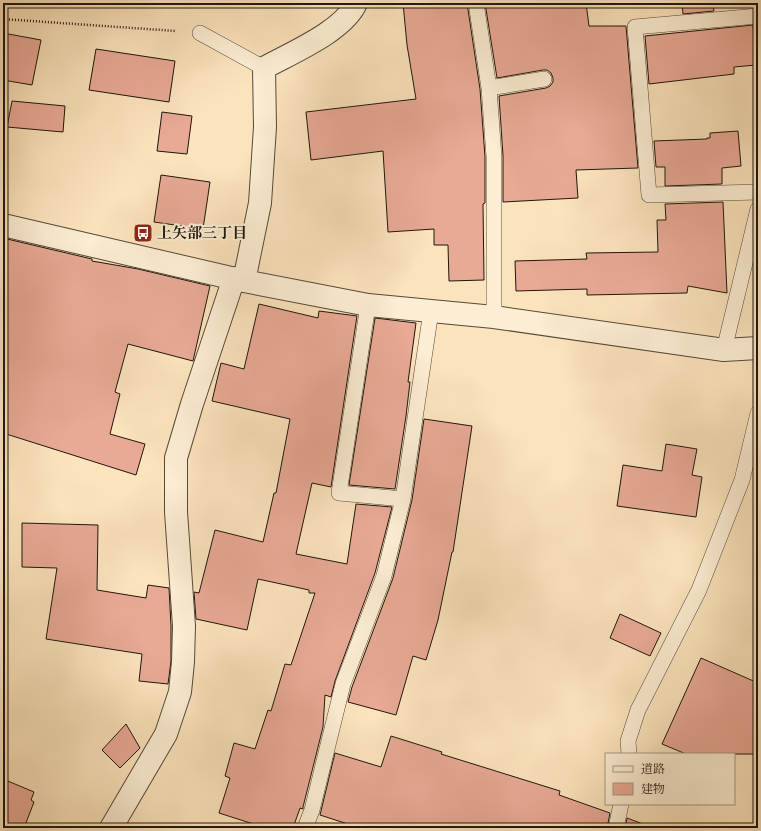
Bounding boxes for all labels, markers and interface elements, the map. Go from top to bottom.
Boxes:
bus stop icon: 上矢部三丁目 [132,222,154,244]
place label: 上矢部三丁目 [157,224,247,243]
legend [605,753,735,805]
text: 道路 [641,762,665,777]
text: 建物 [641,782,665,797]

